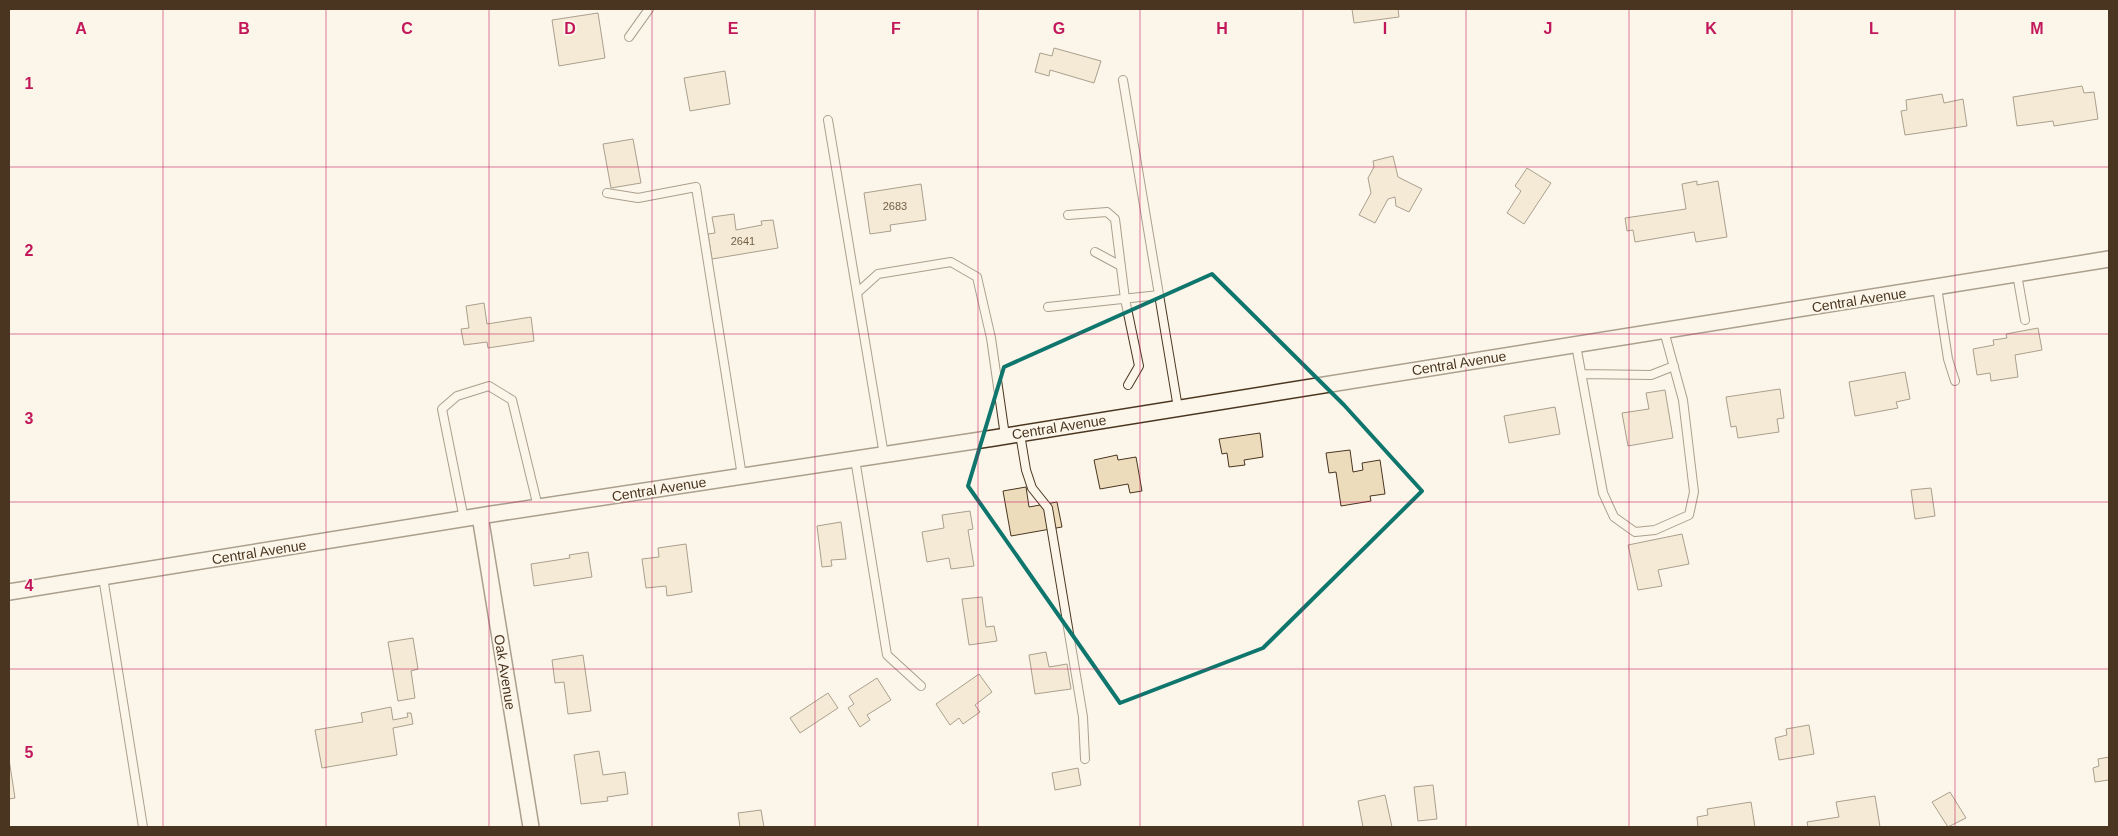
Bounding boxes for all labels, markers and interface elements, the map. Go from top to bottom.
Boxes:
text: A [75,20,87,37]
text: B [238,20,250,37]
text: C [401,20,413,37]
text: D [564,20,576,37]
text: E [728,20,739,37]
text: F [891,20,901,37]
text: G [1053,20,1065,37]
text: H [1216,20,1228,37]
text: I [1383,20,1387,37]
text: J [1544,20,1552,37]
text: K [1705,20,1717,37]
text: L [1869,20,1879,37]
text: M [2030,20,2044,37]
text: 1 [25,75,34,92]
house number: 2683 [883,200,907,212]
house number: 2641 [731,235,755,247]
text: 2 [25,242,34,259]
street label: Central Avenue [1811,285,1908,315]
street label: Central Avenue [1411,348,1508,378]
text: 3 [25,410,34,427]
street label: Central Avenue [1011,412,1108,442]
street label: Central Avenue [611,474,708,504]
street label: Central Avenue [211,537,308,567]
text: 4 [25,577,34,594]
street label: Oak Avenue [491,633,519,711]
text: 5 [25,744,34,761]

